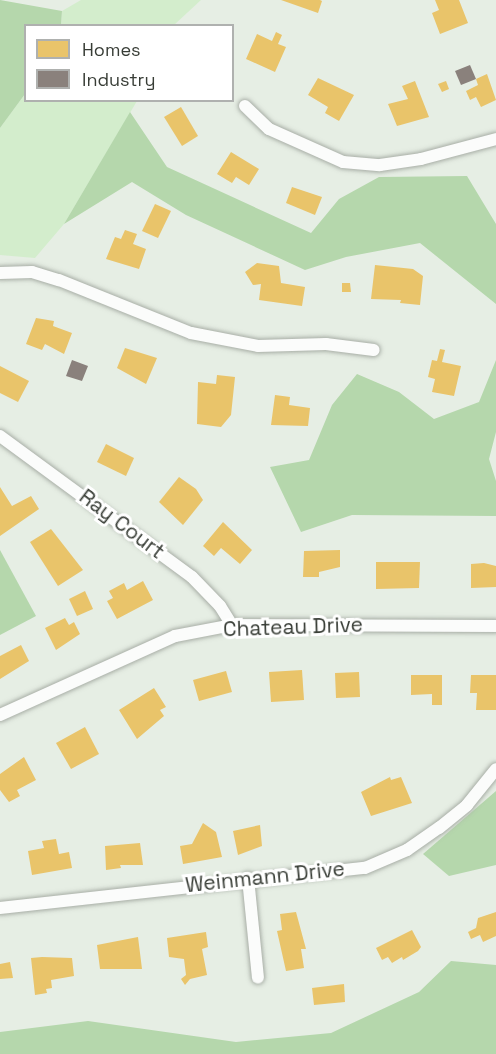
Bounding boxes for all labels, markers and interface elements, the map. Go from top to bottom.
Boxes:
legend [24,24,234,102]
text: Homes [82,38,141,61]
text: Industry [82,68,155,91]
street label: Ray Court [74,484,170,564]
street label: Chateau Drive [223,612,363,642]
street label: Weinmann Drive [184,856,346,898]

